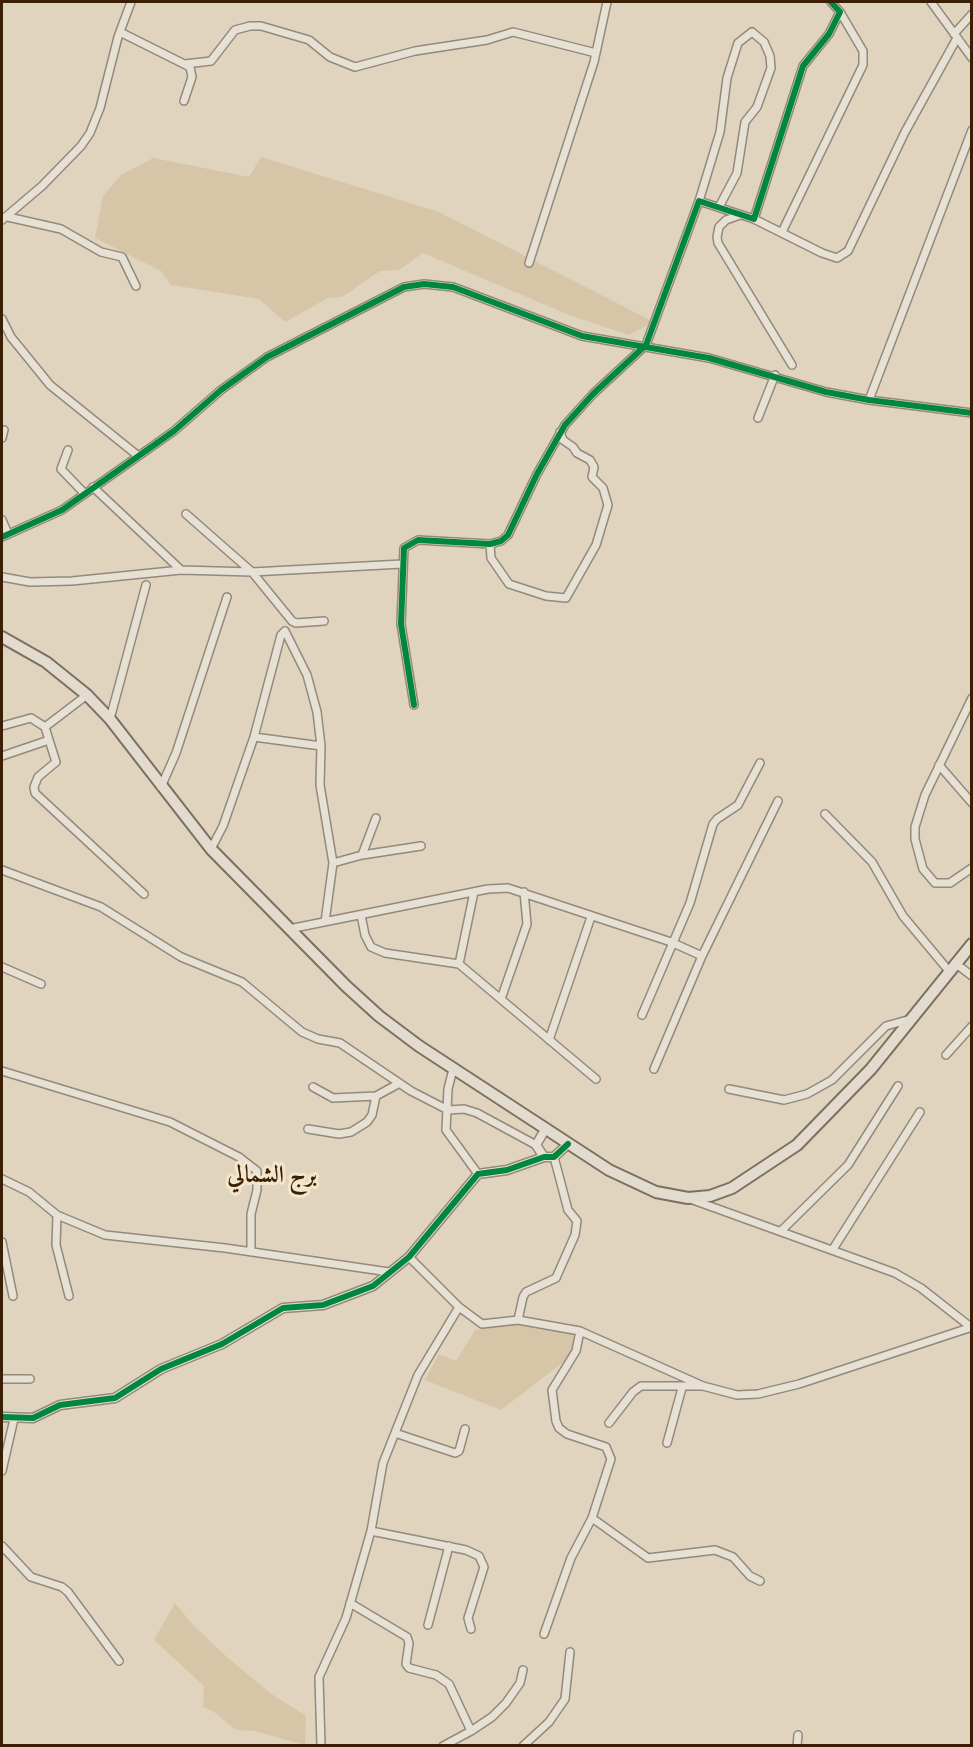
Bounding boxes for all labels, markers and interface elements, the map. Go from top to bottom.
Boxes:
district label: برج الشمالي [227,1162,317,1190]

